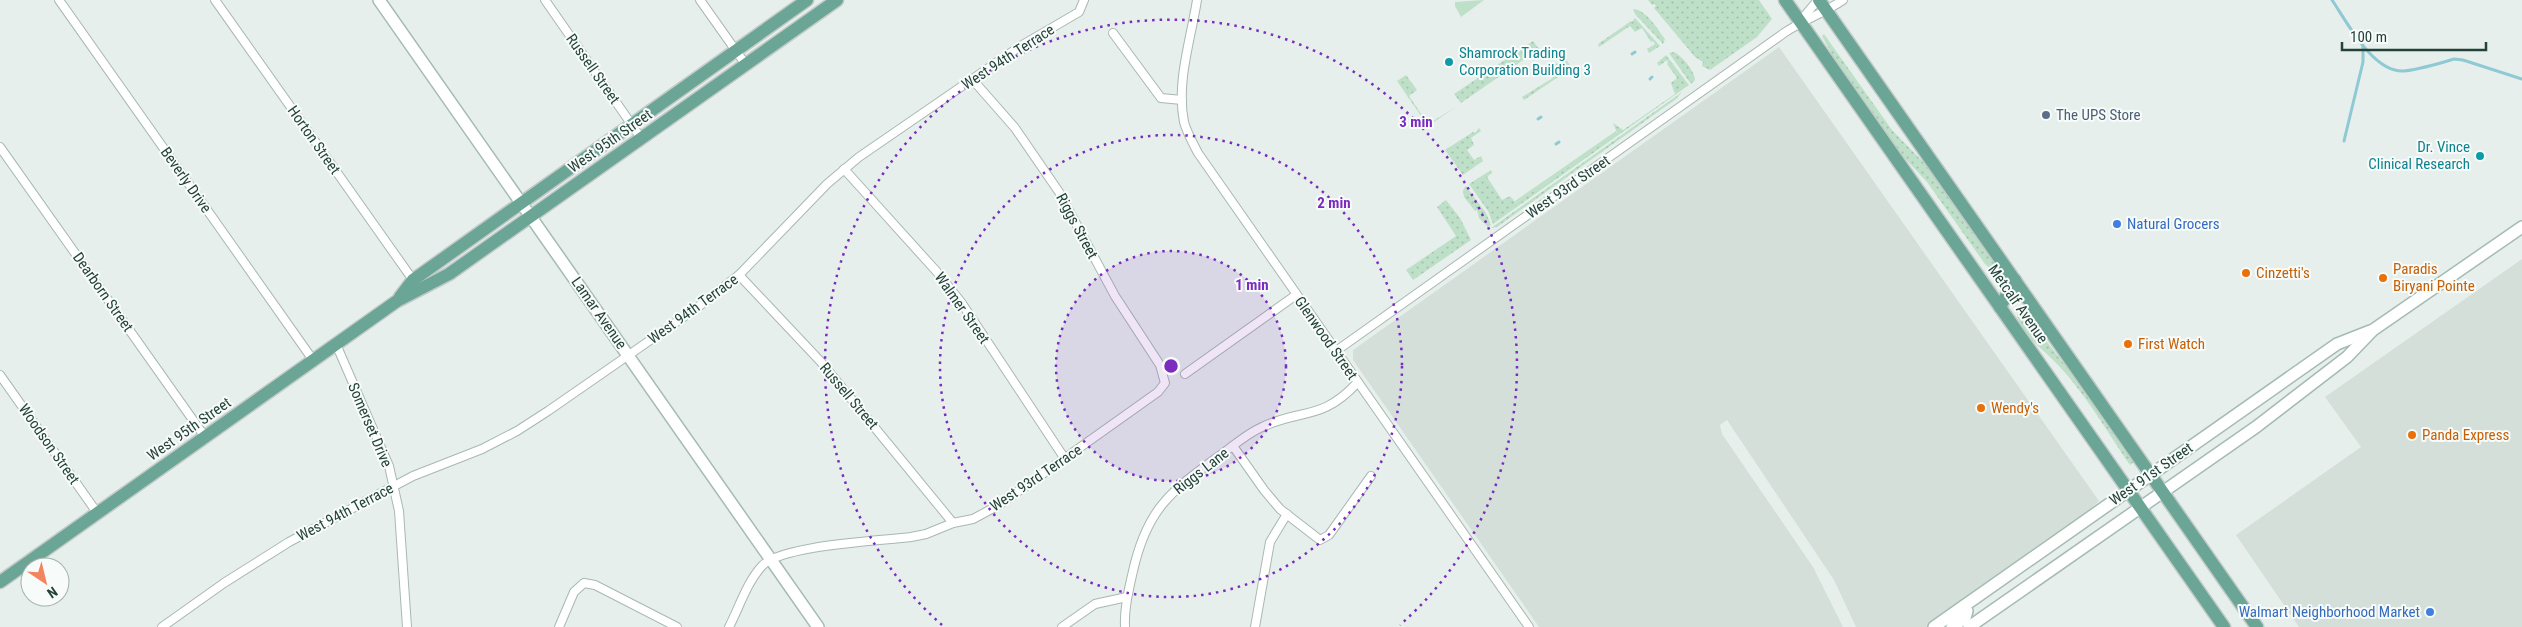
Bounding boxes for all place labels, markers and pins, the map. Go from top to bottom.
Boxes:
place label: Shamrock Trading Corporation Building 3 [1459,44,1591,79]
marker: Shamrock Trading Corporation Building 3 [1443,56,1455,68]
place label: The UPS Store [2056,106,2141,124]
marker: The UPS Store [2040,109,2052,121]
place label: Dr. Vince Clinical Research [2368,138,2470,173]
marker: Dr. Vince Clinical Research [2474,150,2486,162]
place label: Natural Grocers [2127,215,2220,233]
marker: Natural Grocers [2111,218,2123,230]
place label: Paradis Biryani Pointe [2393,260,2475,295]
place label: Cinzetti's [2256,264,2310,282]
marker: Cinzetti's [2240,267,2252,279]
marker: Paradis Biryani Pointe [2377,272,2389,284]
place label: First Watch [2138,335,2205,353]
marker: First Watch [2122,338,2134,350]
centre of rings [1162,357,1180,375]
place label: Wendy's [1991,399,2039,417]
marker: Wendy's [1975,402,1987,414]
place label: Panda Express [2422,426,2509,444]
marker: Panda Express [2406,429,2418,441]
place label: Walmart Neighborhood Market [2239,603,2420,621]
marker: Walmart Neighborhood Market [2424,606,2436,618]

